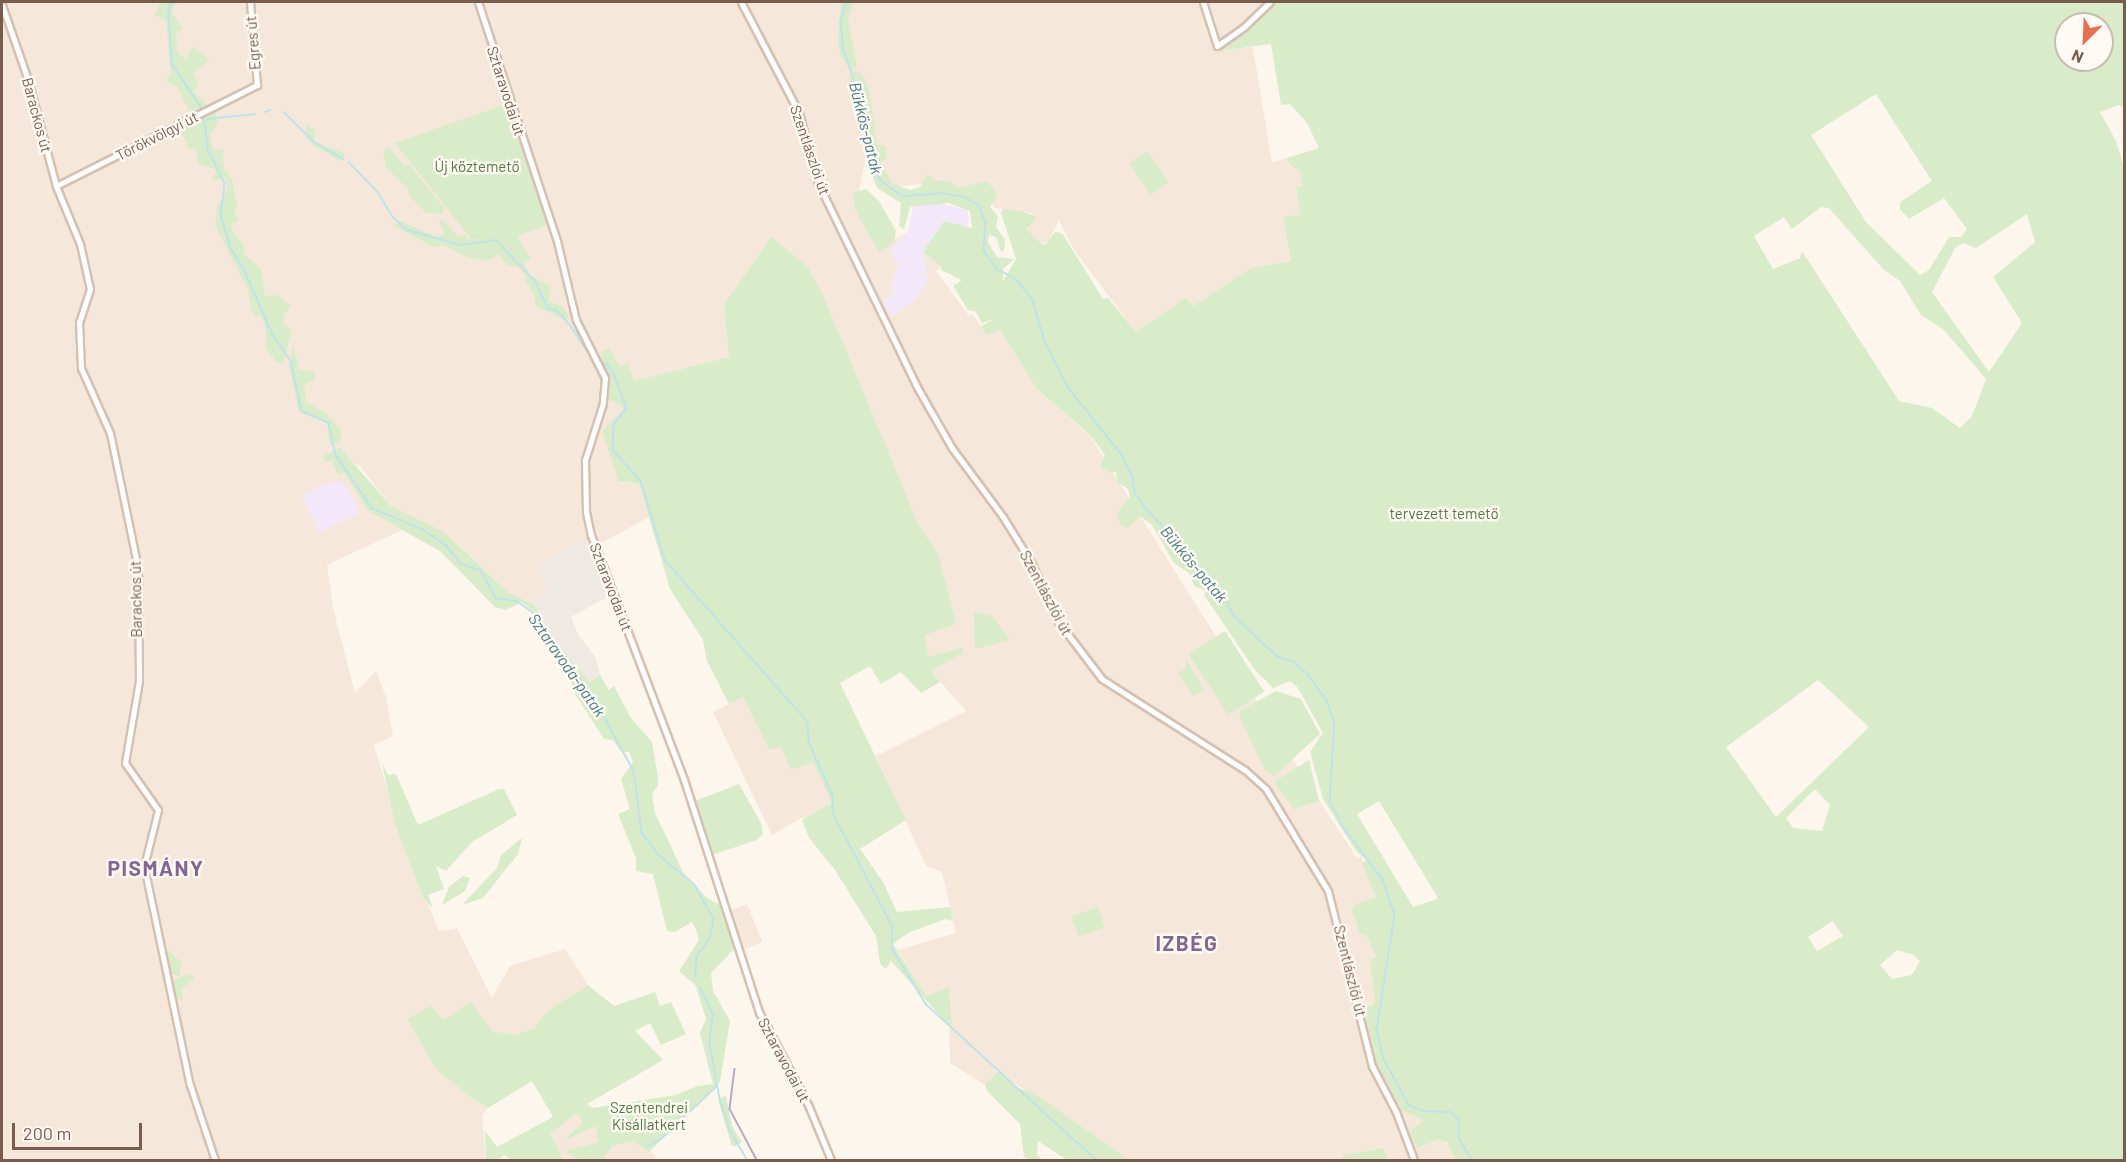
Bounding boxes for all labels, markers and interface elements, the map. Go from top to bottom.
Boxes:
north arrow [2054,12,2114,72]
street label: Egres út [242,15,264,71]
street label: Sztaravodai út [483,44,529,138]
text: N [2069,46,2086,68]
street label: Barackos út [18,75,56,155]
water label: Bükkös-patak [845,80,887,176]
street label: Szentlászlói út [786,103,834,197]
street label: Törökvölgyi út [113,108,201,164]
park label: Új köztemető [434,158,520,176]
park label: tervezett temető [1389,505,1499,523]
water label: Bükkös-patak [1156,522,1232,606]
street label: Sztaravodai út [586,540,636,634]
street label: Szentlászlói út [1016,547,1076,639]
street label: Barackos út [126,560,146,638]
water label: Sztaravoda-patak [524,610,610,720]
district label: PISMÁNY [107,855,205,881]
street label: Szentlászlói út [1330,923,1370,1019]
district label: IZBÉG [1156,930,1218,956]
street label: Sztaravodai út [754,1015,814,1105]
park label: Szentendrei Kisállatkert [610,1098,688,1133]
scale bar [15,1111,146,1149]
text: 200 m [23,1122,71,1144]

